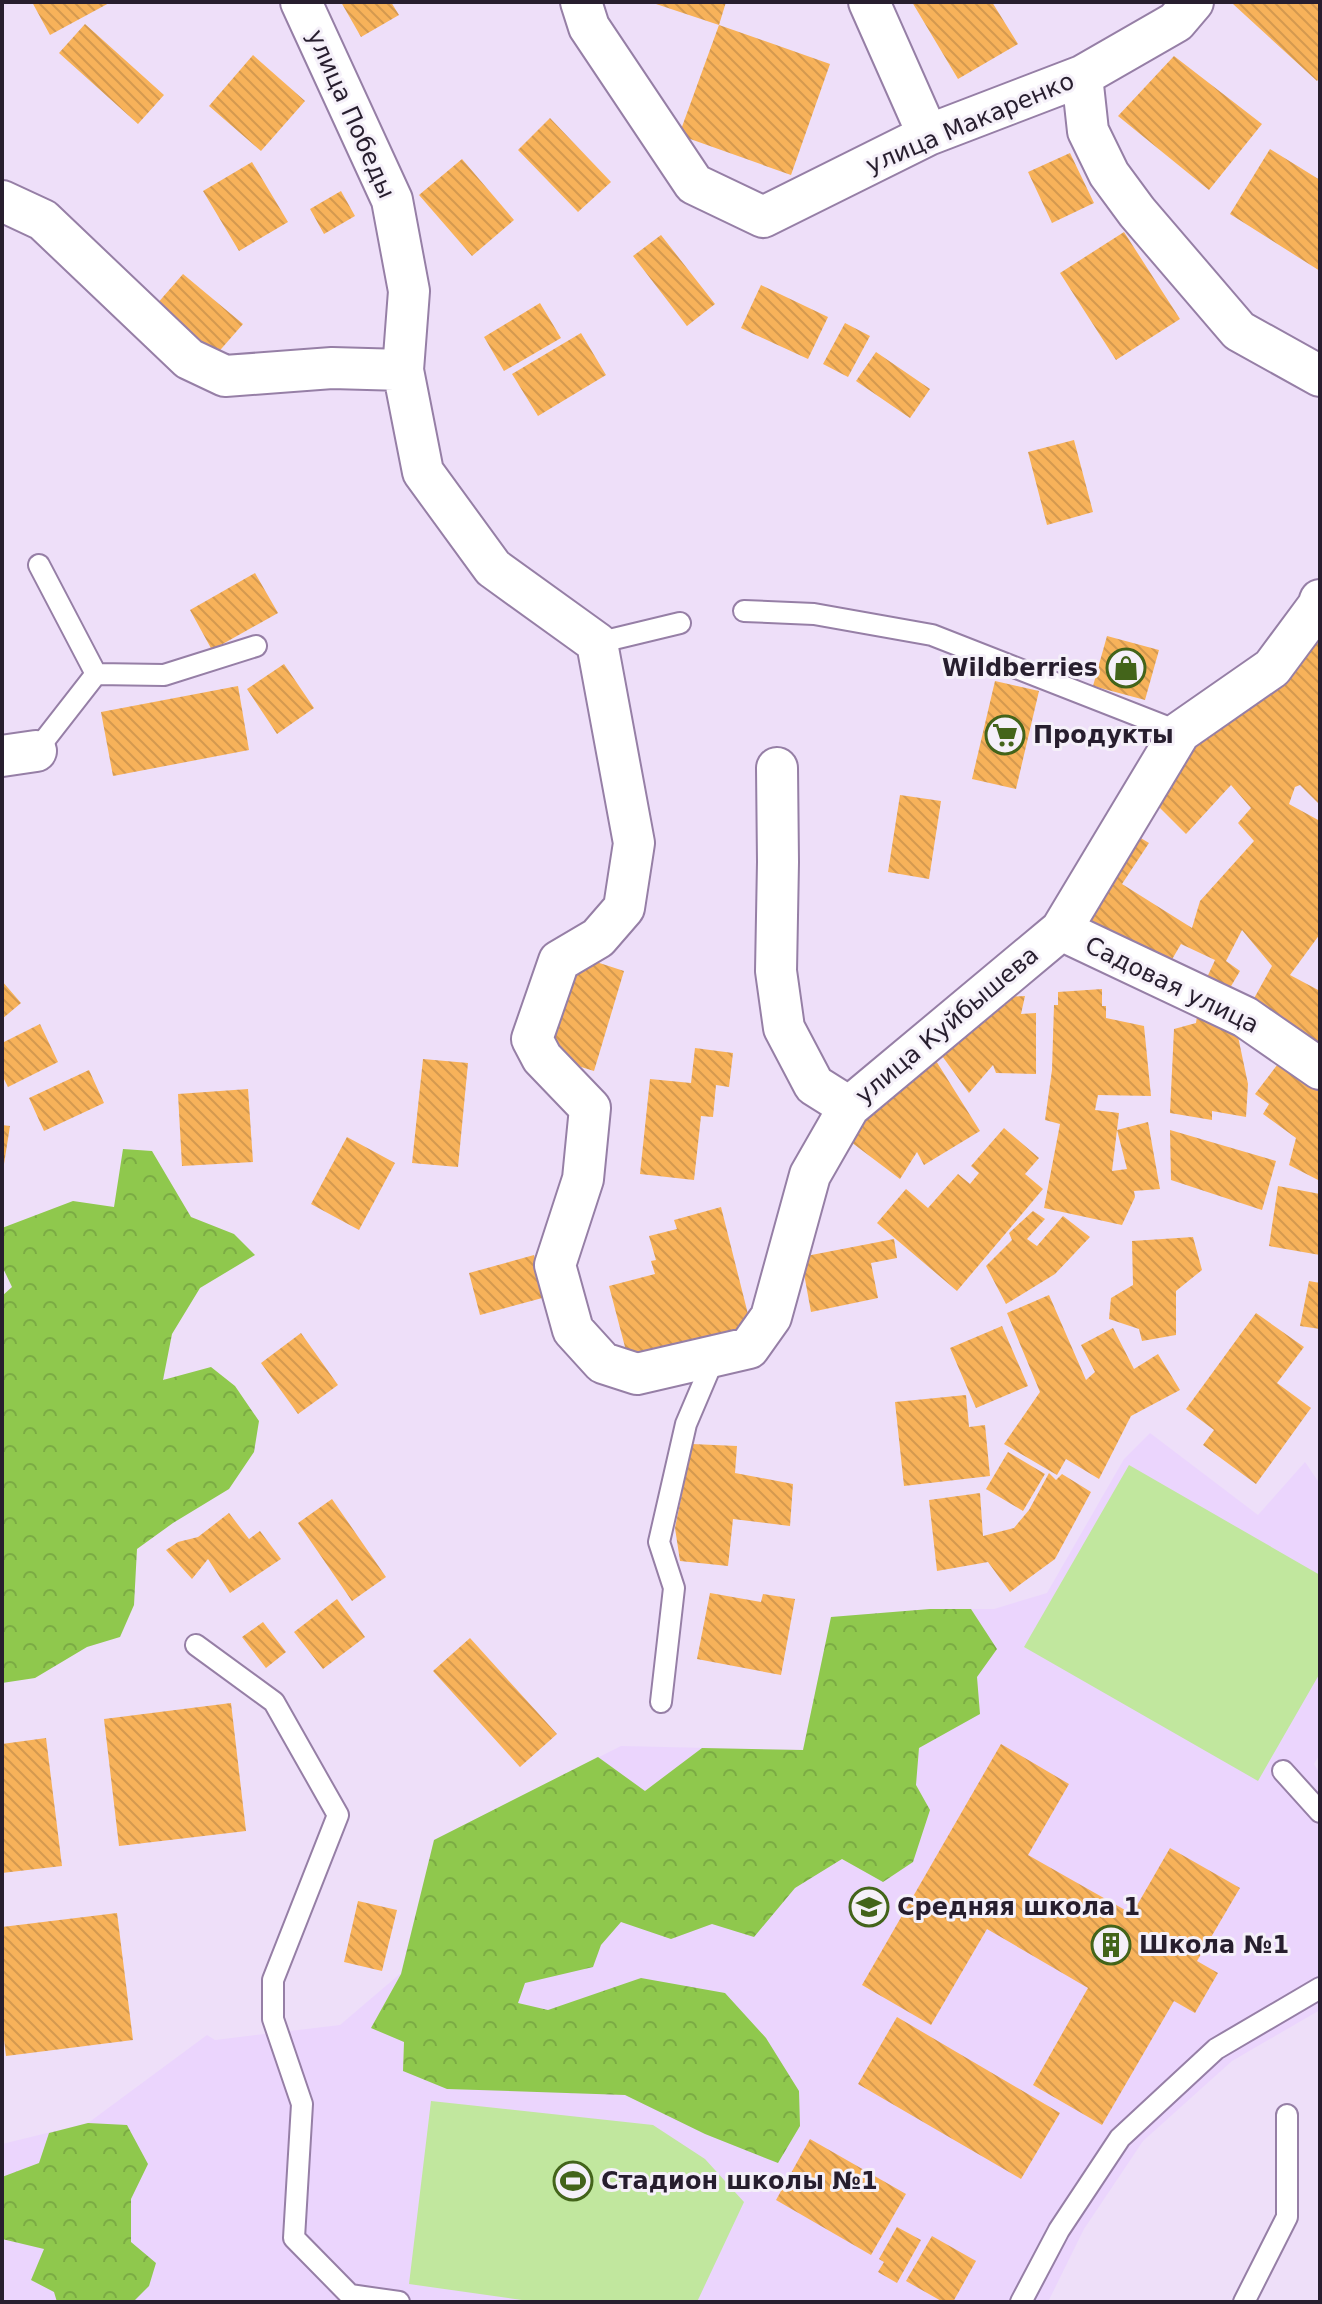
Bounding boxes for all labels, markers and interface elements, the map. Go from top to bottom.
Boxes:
street label: улица Победы [301,25,401,203]
street label: улица Макаренко [862,66,1078,180]
shop icon: Wildberries [1105,647,1147,689]
place label: Wildberries [942,654,1098,682]
supermarket icon: Продукты [984,714,1026,756]
place label: Продукты [1033,721,1174,749]
street label: Садовая улица [1081,931,1263,1039]
street label: улица Куйбышева [850,940,1044,1110]
school or university icon: Средняя школа 1 [848,1886,890,1928]
place label: Средняя школа 1 [897,1893,1140,1921]
building icon: Школа №1 [1090,1924,1132,1966]
place label: Школа №1 [1139,1931,1289,1959]
sports icon: Стадион школы №1 [552,2160,594,2202]
place label: Стадион школы №1 [601,2167,878,2195]

